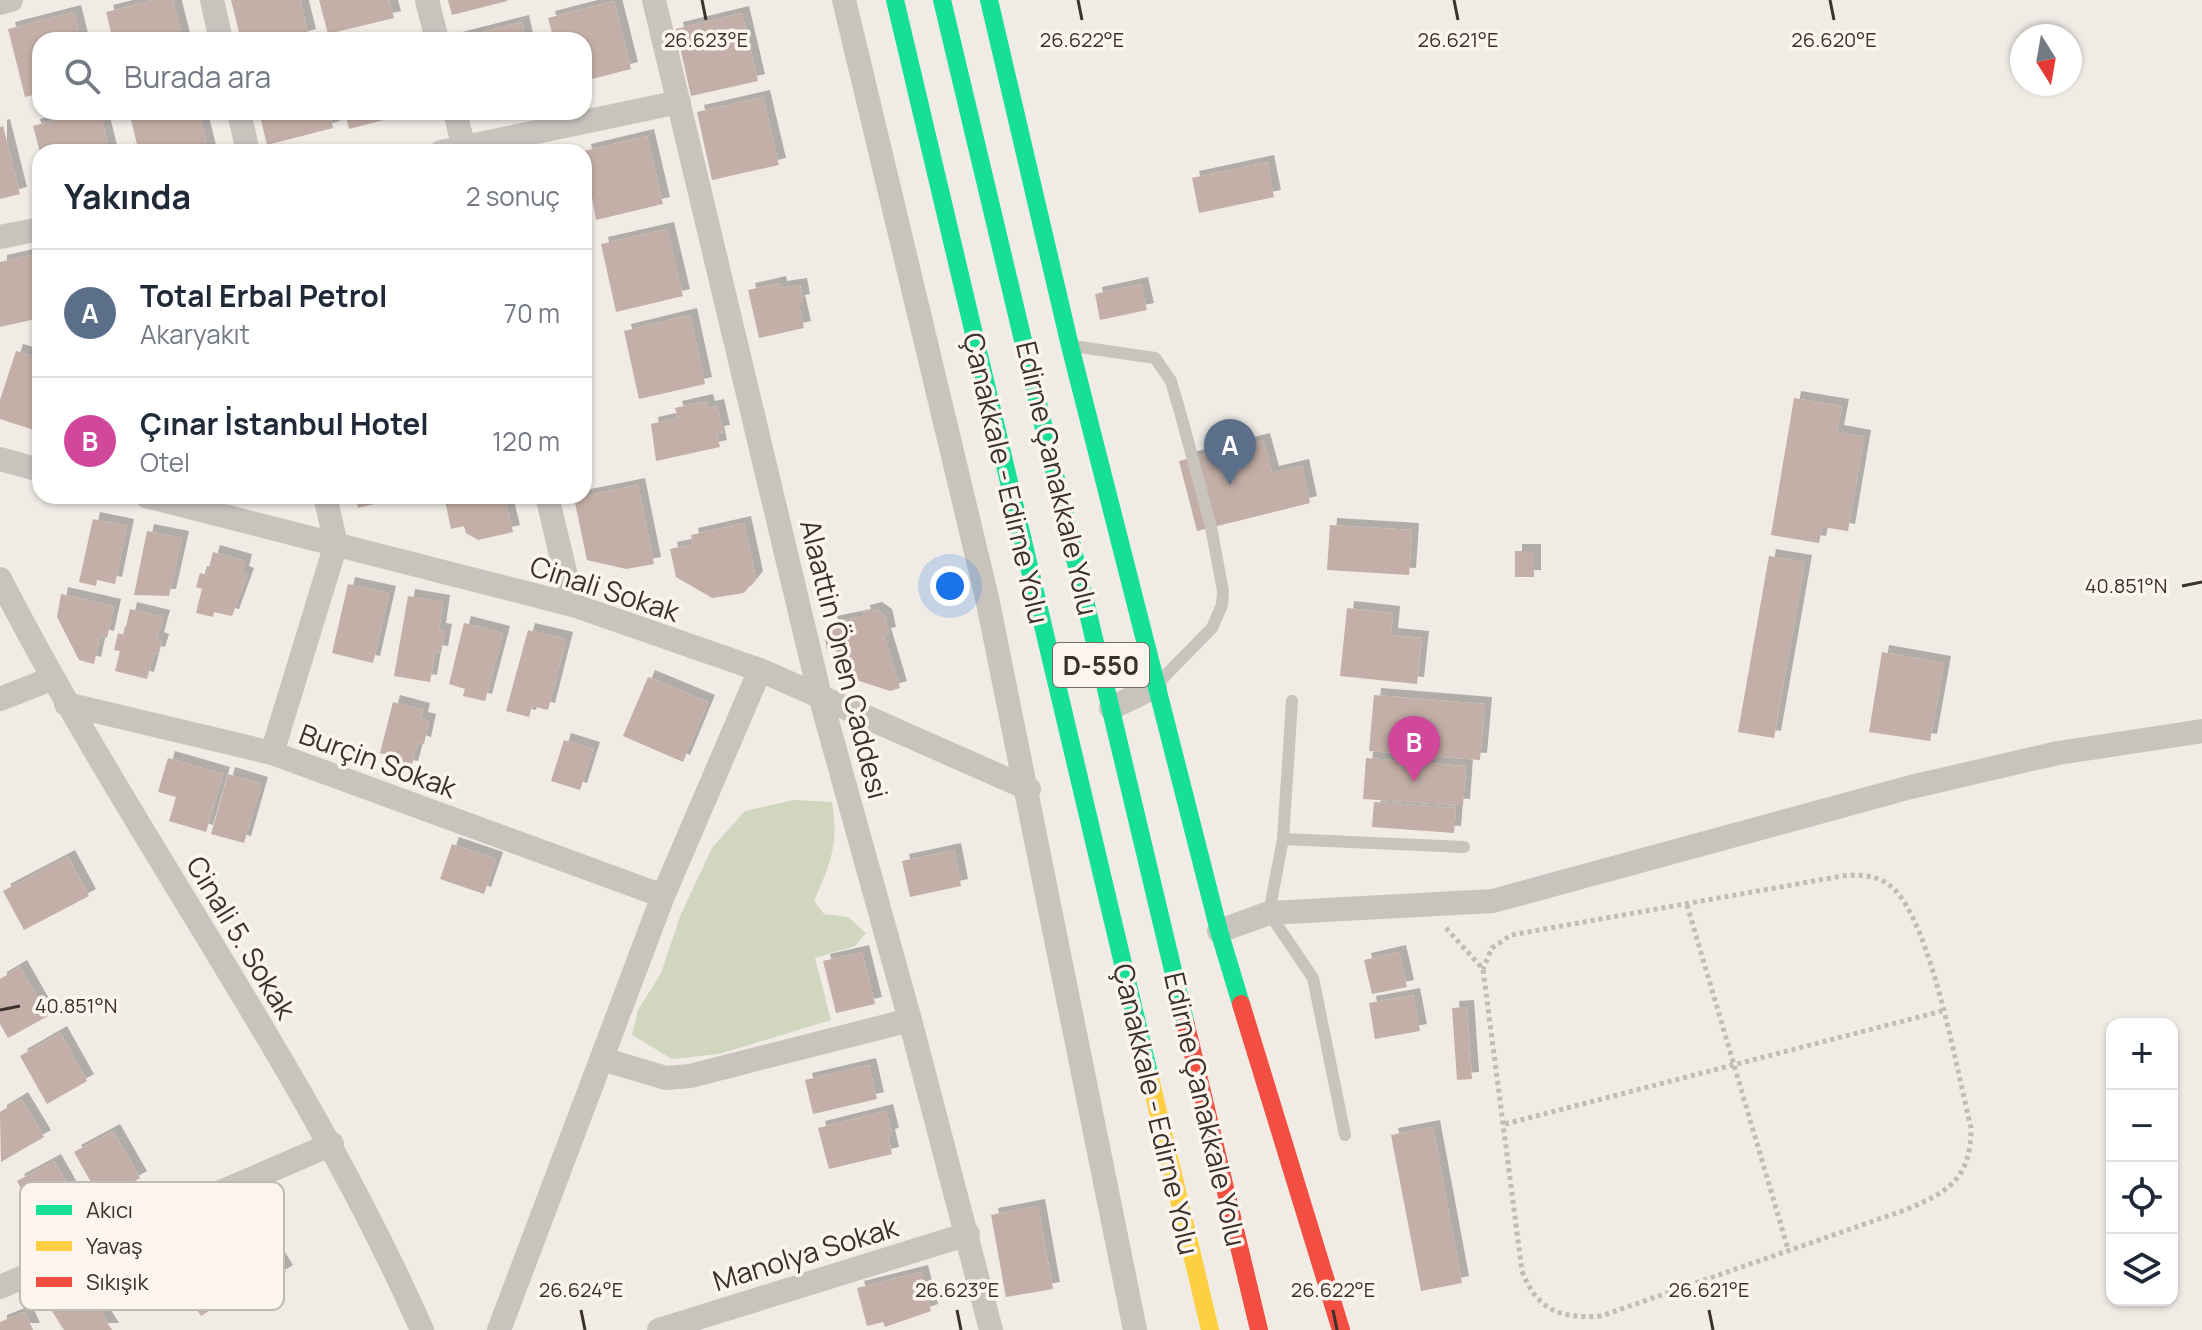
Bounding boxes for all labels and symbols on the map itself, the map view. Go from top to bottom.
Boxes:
north arrow [2010,24,2082,96]
text: 26.623°E [664,26,748,53]
text: 26.622°E [1040,26,1124,53]
text: 26.621°E [1418,26,1498,53]
text: 26.620°E [1791,26,1877,53]
street label: Çanakkale - Edirne Yolu [955,329,1059,627]
street label: Edirne Çanakkale Yolu [1008,337,1108,619]
pin: A [1204,419,1256,485]
street label: Alaattin Önen Caddesi [792,516,898,802]
street label: Cinali Sokak [526,546,685,630]
your location [930,566,970,606]
text: 40.851°N [2085,572,2167,599]
road number: D-550 [1053,643,1149,687]
street label: Burçin Sokak [294,714,463,806]
pin: B [1388,716,1440,782]
street label: Cinali 5. Sokak [178,849,306,1026]
street label: Çanakkale - Edirne Yolu [1105,960,1209,1258]
street label: Edirne Çanakkale Yolu [1156,968,1256,1250]
text: 40.851°N [35,992,117,1019]
legend [20,1182,284,1310]
text: Akıcı [86,1195,133,1225]
street label: Manolya Sokak [708,1207,903,1299]
text: Yavaş [86,1231,143,1261]
text: Sıkışık [86,1267,149,1297]
text: 26.624°E [539,1276,623,1303]
text: 26.623°E [915,1276,999,1303]
text: 26.622°E [1291,1276,1375,1303]
text: 26.621°E [1669,1276,1749,1303]

